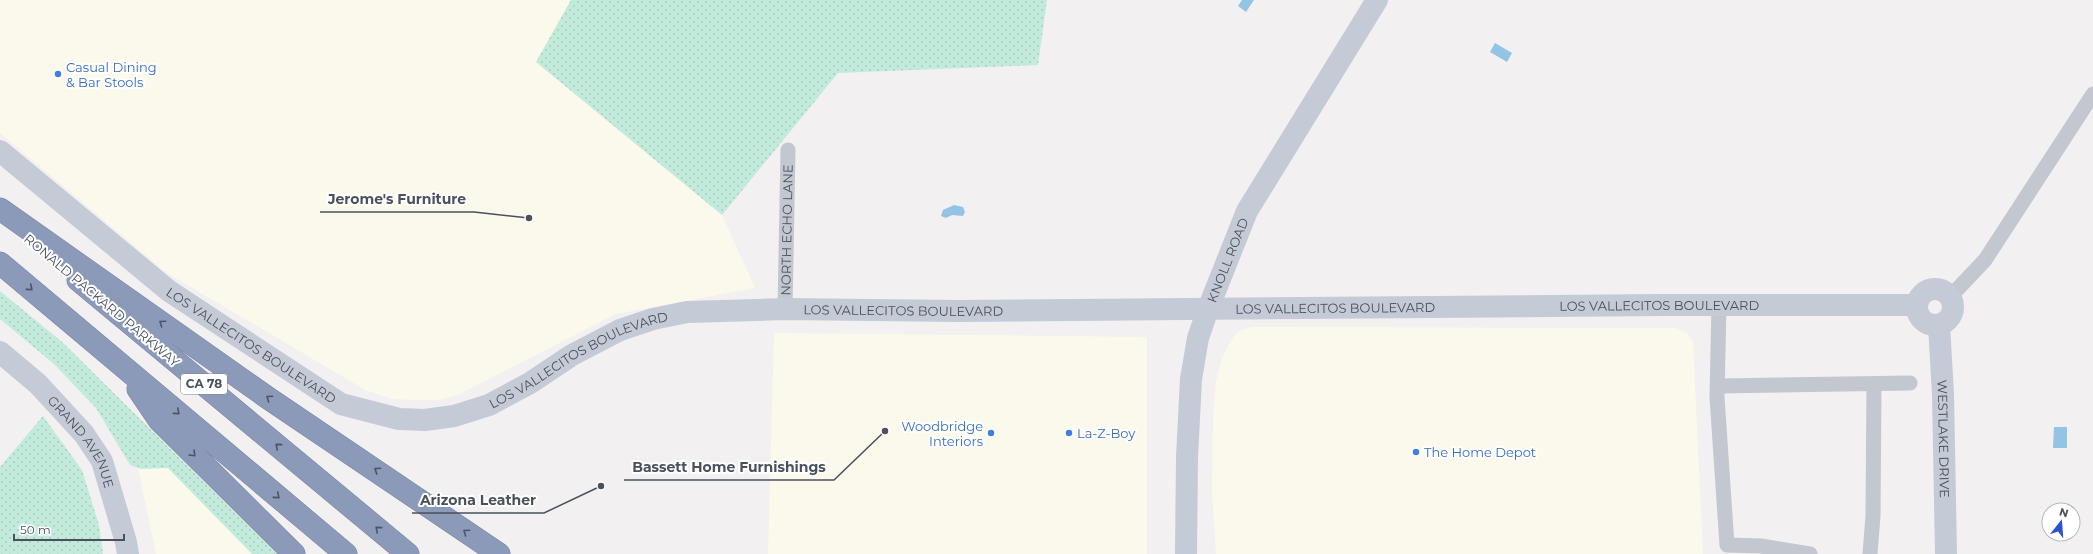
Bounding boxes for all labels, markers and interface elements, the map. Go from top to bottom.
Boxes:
place label: Casual Dining & Bar Stools [66,59,157,90]
marker: Casual Dining & Bar Stools [53,69,63,79]
street label: NORTH ECHO LANE [777,164,796,296]
callout: Jerome's Furniture [320,186,474,212]
text: Jerome's Furniture [327,190,466,208]
street label: KNOLL ROAD [1203,215,1252,305]
street label: RONALD PACKARD PARKWAY [21,230,184,370]
one-way arrow [25,284,32,291]
street label: LOS VALLECITOS BOULEVARD [163,284,340,407]
street label: LOS VALLECITOS BOULEVARD [1559,297,1759,314]
street label: LOS VALLECITOS BOULEVARD [1235,299,1435,317]
street label: LOS VALLECITOS BOULEVARD [803,301,1003,319]
street label: LOS VALLECITOS BOULEVARD [486,308,669,412]
one-way arrow [160,321,167,328]
road number: CA 78 [181,374,227,394]
street label: WESTLAKE DRIVE [1934,379,1953,498]
street label: GRAND AVENUE [45,392,118,490]
one-way arrow [266,396,273,403]
one-way arrow [172,408,180,415]
place label: Woodbridge Interiors [901,418,983,449]
place label: La-Z-Boy [1077,425,1136,441]
marker: Woodbridge Interiors [986,428,996,438]
marker: La-Z-Boy [1064,428,1074,438]
one-way arrow [275,443,283,450]
place label: The Home Depot [1424,444,1536,460]
marker: The Home Depot [1411,447,1421,457]
one-way arrow [188,449,196,457]
callout: Bassett Home Furnishings [624,454,834,480]
text: Bassett Home Furnishings [632,458,826,476]
one-way arrow [374,468,381,475]
callout: Arizona Leather [412,487,544,513]
text: Arizona Leather [419,491,536,509]
one-way arrow [272,492,279,499]
north arrow [2041,502,2081,542]
text: N [2058,504,2070,520]
scale bar [14,516,124,542]
text: 50 m [20,522,51,537]
one-way arrow [375,527,382,534]
one-way arrow [464,530,471,537]

